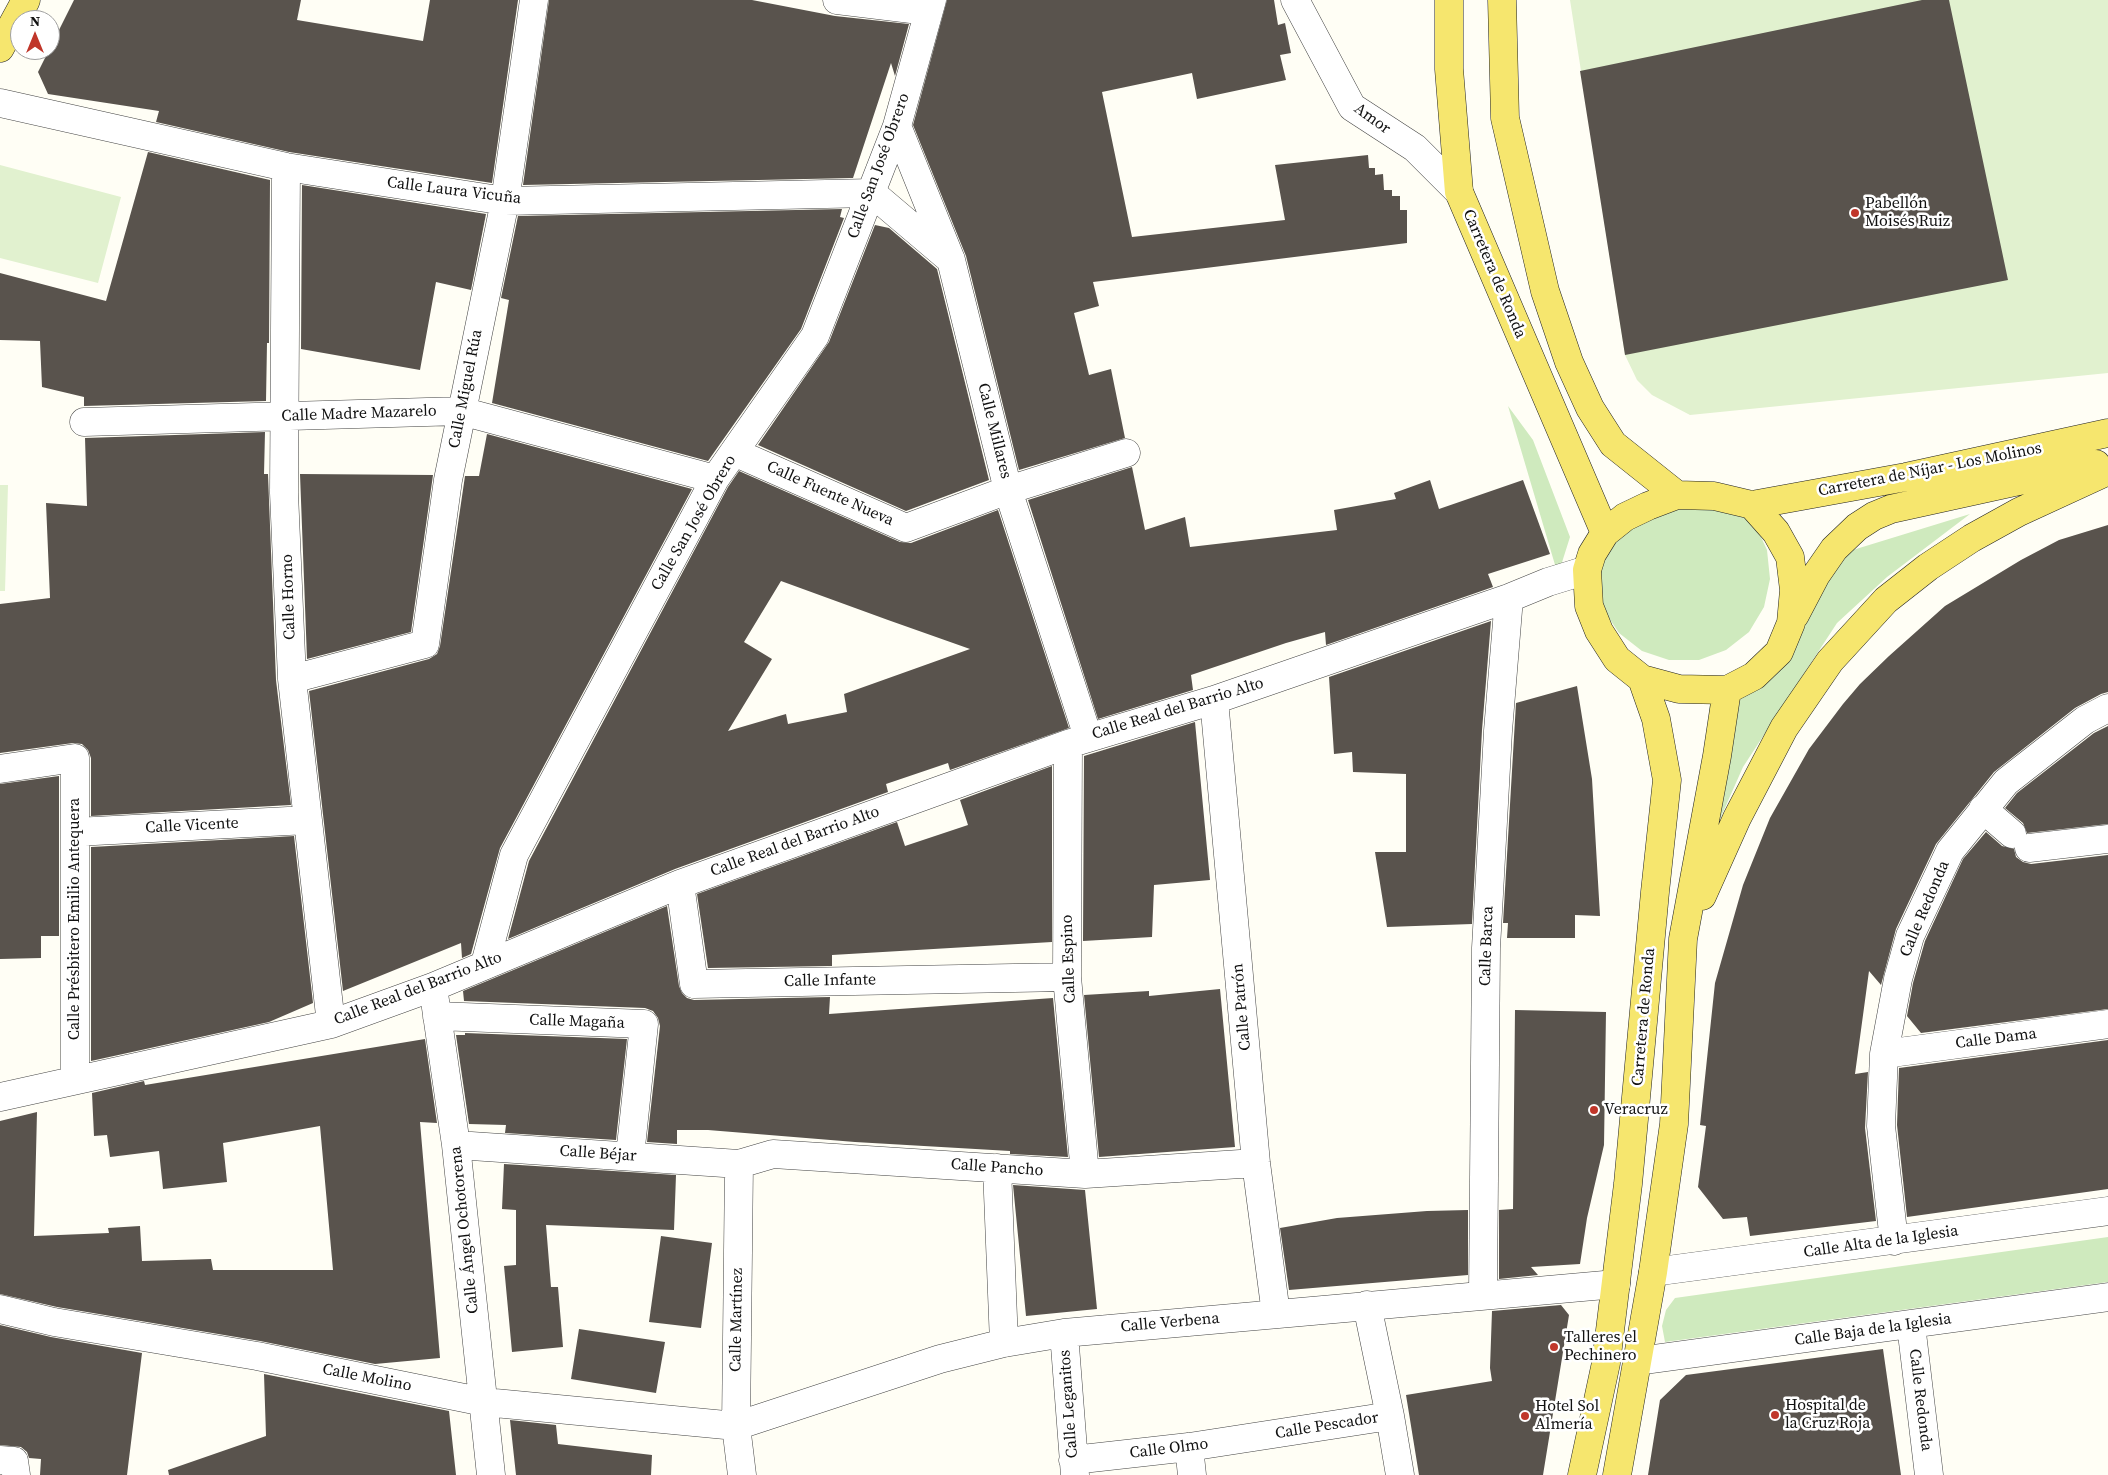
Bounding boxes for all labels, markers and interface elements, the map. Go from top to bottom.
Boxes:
north arrow [10,10,60,60]
text: N [30,11,40,31]
street label: Calle San José Obrero [844,91,914,241]
street label: Amor [1350,99,1394,139]
street label: Calle Laura Vicuña [386,173,522,209]
place label: Pabellón Moisés Ruiz [1865,194,1950,232]
street label: Carretera de Ronda [1458,207,1530,341]
marker: Pabellón Moisés Ruiz [1849,207,1861,219]
street label: Calle Miguel Rúa [445,328,487,450]
street label: Calle Millares [973,381,1015,481]
street label: Calle Madre Mazarelo [281,402,437,426]
street label: Carretera de Níjar - Los Molinos [1817,439,2043,501]
street label: Calle San José Obrero [647,452,741,594]
street label: Calle Fuente Nueva [763,457,897,531]
street label: Calle Horno [278,554,300,640]
street label: Calle Real del Barrio Alto [1090,674,1266,744]
street label: Calle Présbitero Emilio Antequera [65,798,85,1040]
street label: Calle Real del Barrio Alto [708,802,882,882]
street label: Calle Vicente [145,814,239,838]
street label: Calle Redonda [1896,858,1954,960]
street label: Calle Barca [1476,906,1498,986]
street label: Calle Espino [1058,914,1080,1004]
street label: Carretera de Ronda [1628,947,1660,1087]
street label: Calle Real del Barrio Alto [331,948,505,1030]
street label: Calle Patrón [1229,963,1255,1051]
street label: Calle Infante [784,971,876,991]
street label: Calle Magaña [529,1011,625,1033]
street label: Calle Dama [1954,1024,2038,1054]
place label: Veracruz [1604,1100,1668,1120]
marker: Veracruz [1588,1104,1600,1116]
street label: Calle Béjar [559,1142,637,1166]
street label: Calle Ángel Ochotorena [447,1145,483,1315]
street label: Calle Pancho [950,1155,1044,1181]
street label: Calle Alta de la Iglesia [1802,1222,1960,1262]
street label: Calle Martínez [726,1268,748,1372]
street label: Calle Verbena [1120,1309,1220,1337]
street label: Calle Baja de la Iglesia [1793,1309,1953,1351]
place label: Talleres el Pechinero [1564,1328,1637,1366]
marker: Talleres el Pechinero [1548,1341,1560,1353]
street label: Calle Redonda [1904,1348,1936,1452]
street label: Calle Leganitos [1056,1349,1082,1459]
street label: Calle Molino [321,1360,413,1396]
place label: Hospital de la Cruz Roja [1785,1396,1870,1434]
place label: Hotel Sol Almería [1535,1397,1599,1435]
street label: Calle Pescador [1274,1408,1380,1444]
marker: Hospital de la Cruz Roja [1769,1409,1781,1421]
marker: Hotel Sol Almería [1519,1410,1531,1422]
street label: Calle Olmo [1129,1435,1209,1463]

